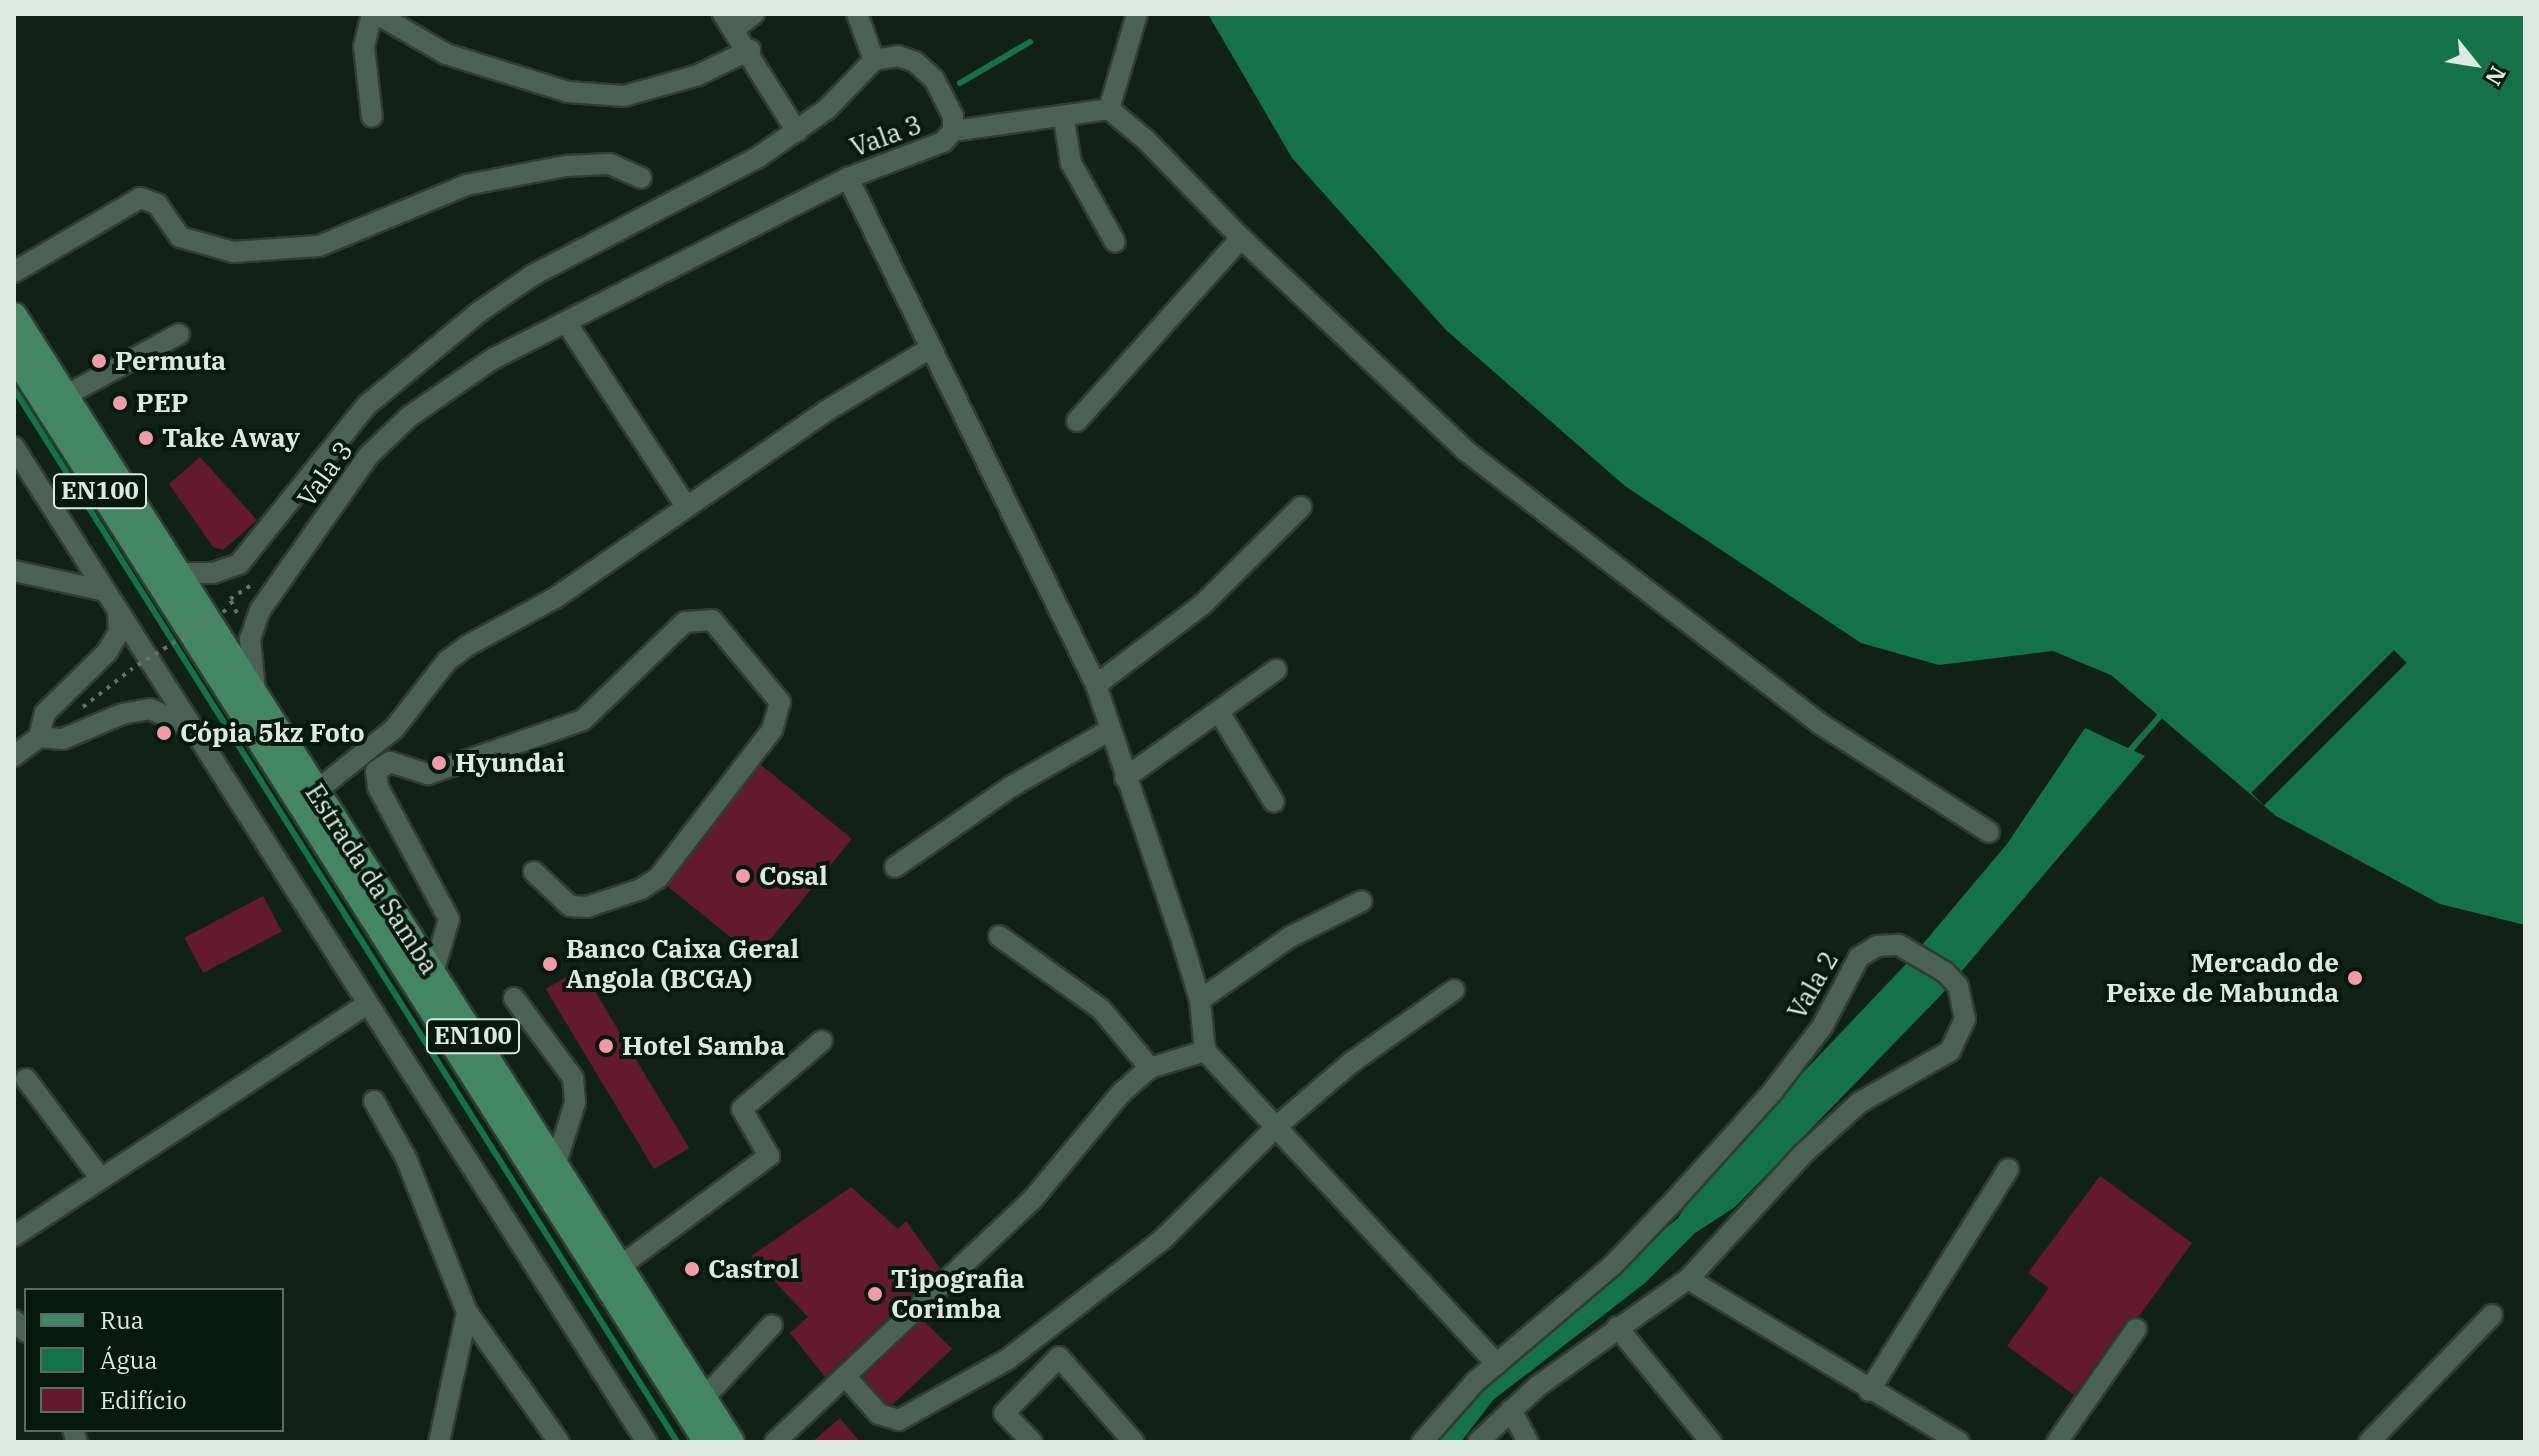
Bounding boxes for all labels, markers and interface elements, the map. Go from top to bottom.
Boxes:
north arrow [2435,24,2515,104]
text: N [2479,61,2513,91]
street label: Vala 3 [846,109,926,163]
place label: Permuta [115,345,226,377]
marker: Permuta [90,352,108,370]
place label: PEP [136,387,189,419]
marker: PEP [111,394,129,412]
place label: Take Away [162,422,300,454]
marker: Take Away [137,429,155,447]
street label: Vala 3 [291,435,359,513]
road number: EN100 [52,471,148,511]
place label: Cópia 5kz Foto [180,717,365,749]
marker: Cópia 5kz Foto [155,724,173,742]
place label: Hyundai [455,747,565,779]
marker: Hyundai [430,754,448,772]
street label: Estrada da Samba [299,778,445,980]
place label: Cosal [759,860,828,892]
marker: Cosal [734,867,752,885]
place label: Banco Caixa Geral Angola (BCGA) [566,933,799,994]
street label: Vala 2 [1781,945,1845,1025]
place label: Mercado de Peixe de Mabunda [2106,947,2339,1008]
marker: Banco Caixa Geral Angola (BCGA) [541,955,559,973]
marker: Mercado de Peixe de Mabunda [2346,969,2364,987]
road number: EN100 [425,1016,521,1056]
place label: Hotel Samba [622,1030,785,1062]
marker: Hotel Samba [597,1037,615,1055]
place label: Castrol [708,1253,799,1285]
marker: Castrol [683,1260,701,1278]
place label: Tipografia Corimba [891,1263,1025,1324]
marker: Tipografia Corimba [866,1285,884,1303]
legend [24,1288,284,1432]
text: Rua [100,1304,144,1336]
text: Água [100,1344,157,1376]
text: Edifício [100,1384,187,1416]

